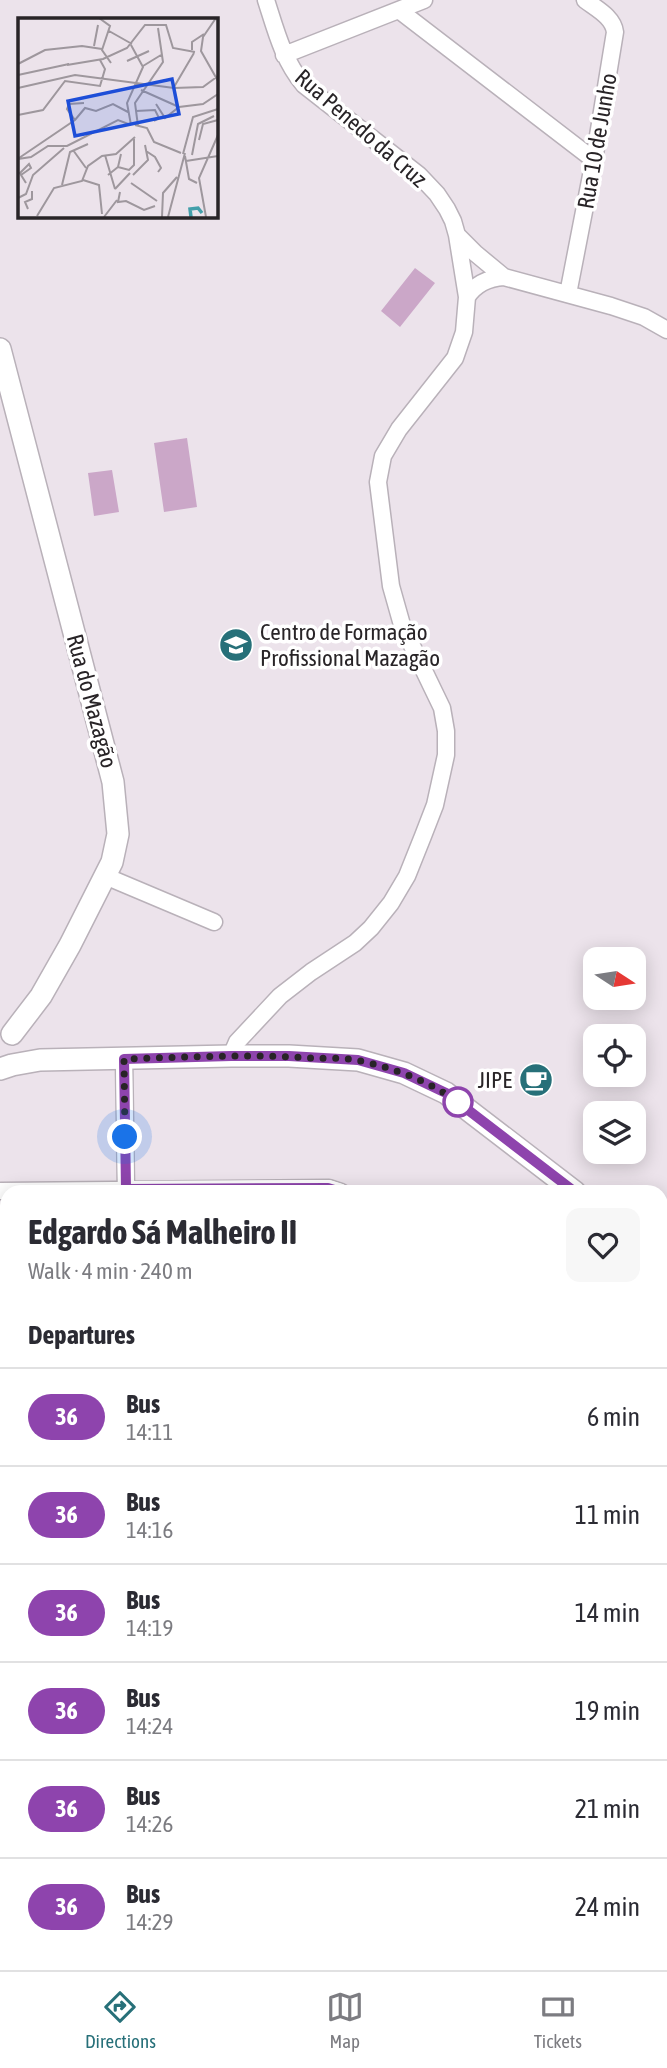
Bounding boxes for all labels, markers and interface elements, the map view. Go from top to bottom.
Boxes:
inset map [18,18,217,217]
street label: Rua Penedo da Cruz [290,64,432,192]
street label: Rua 10 de Junho [572,71,622,211]
place label: Centro de Formação Profissional Mazagão [260,619,440,671]
school or university icon: Centro de Formação Profissional Mazagão [217,626,255,664]
street label: Rua do Mazagão [62,631,122,771]
north arrow [583,947,646,1010]
map controls [583,947,646,1164]
button: locate [583,1024,646,1087]
cafe icon: JIPE [517,1061,555,1099]
place label: JIPE [478,1067,512,1093]
unlabelled marker [443,1087,473,1117]
button: layers [583,1101,646,1164]
your location [107,1119,142,1154]
button: heart [566,1208,640,1282]
text: Edgardo Sá Malheiro II [28,1213,297,1251]
text: Walk · 4 min · 240 m [28,1258,192,1284]
text: Departures [28,1320,135,1350]
text: Bus [126,1389,160,1419]
text: 6 min [587,1402,640,1432]
text: 36 [55,1403,78,1430]
text: 14:11 [126,1419,173,1445]
text: Bus [126,1487,160,1517]
text: 11 min [575,1500,640,1530]
text: 36 [55,1501,78,1528]
text: 14:16 [126,1517,173,1543]
text: Bus [126,1585,160,1615]
text: 14 min [575,1598,640,1628]
text: 36 [55,1599,78,1626]
text: 14:19 [126,1615,173,1641]
text: Bus [126,1683,160,1713]
text: 19 min [575,1696,640,1726]
text: 36 [55,1697,78,1724]
text: 14:24 [126,1713,173,1739]
text: Bus [126,1781,160,1811]
text: 21 min [575,1794,640,1824]
text: 36 [55,1795,78,1822]
text: 14:26 [126,1811,173,1837]
text: Bus [126,1879,160,1909]
text: 24 min [575,1892,640,1922]
text: 36 [55,1893,78,1920]
text: 14:29 [126,1909,173,1935]
tab: Directions [85,1988,156,2052]
tab: Map [326,1988,364,2052]
tab: Tickets [534,1988,582,2052]

